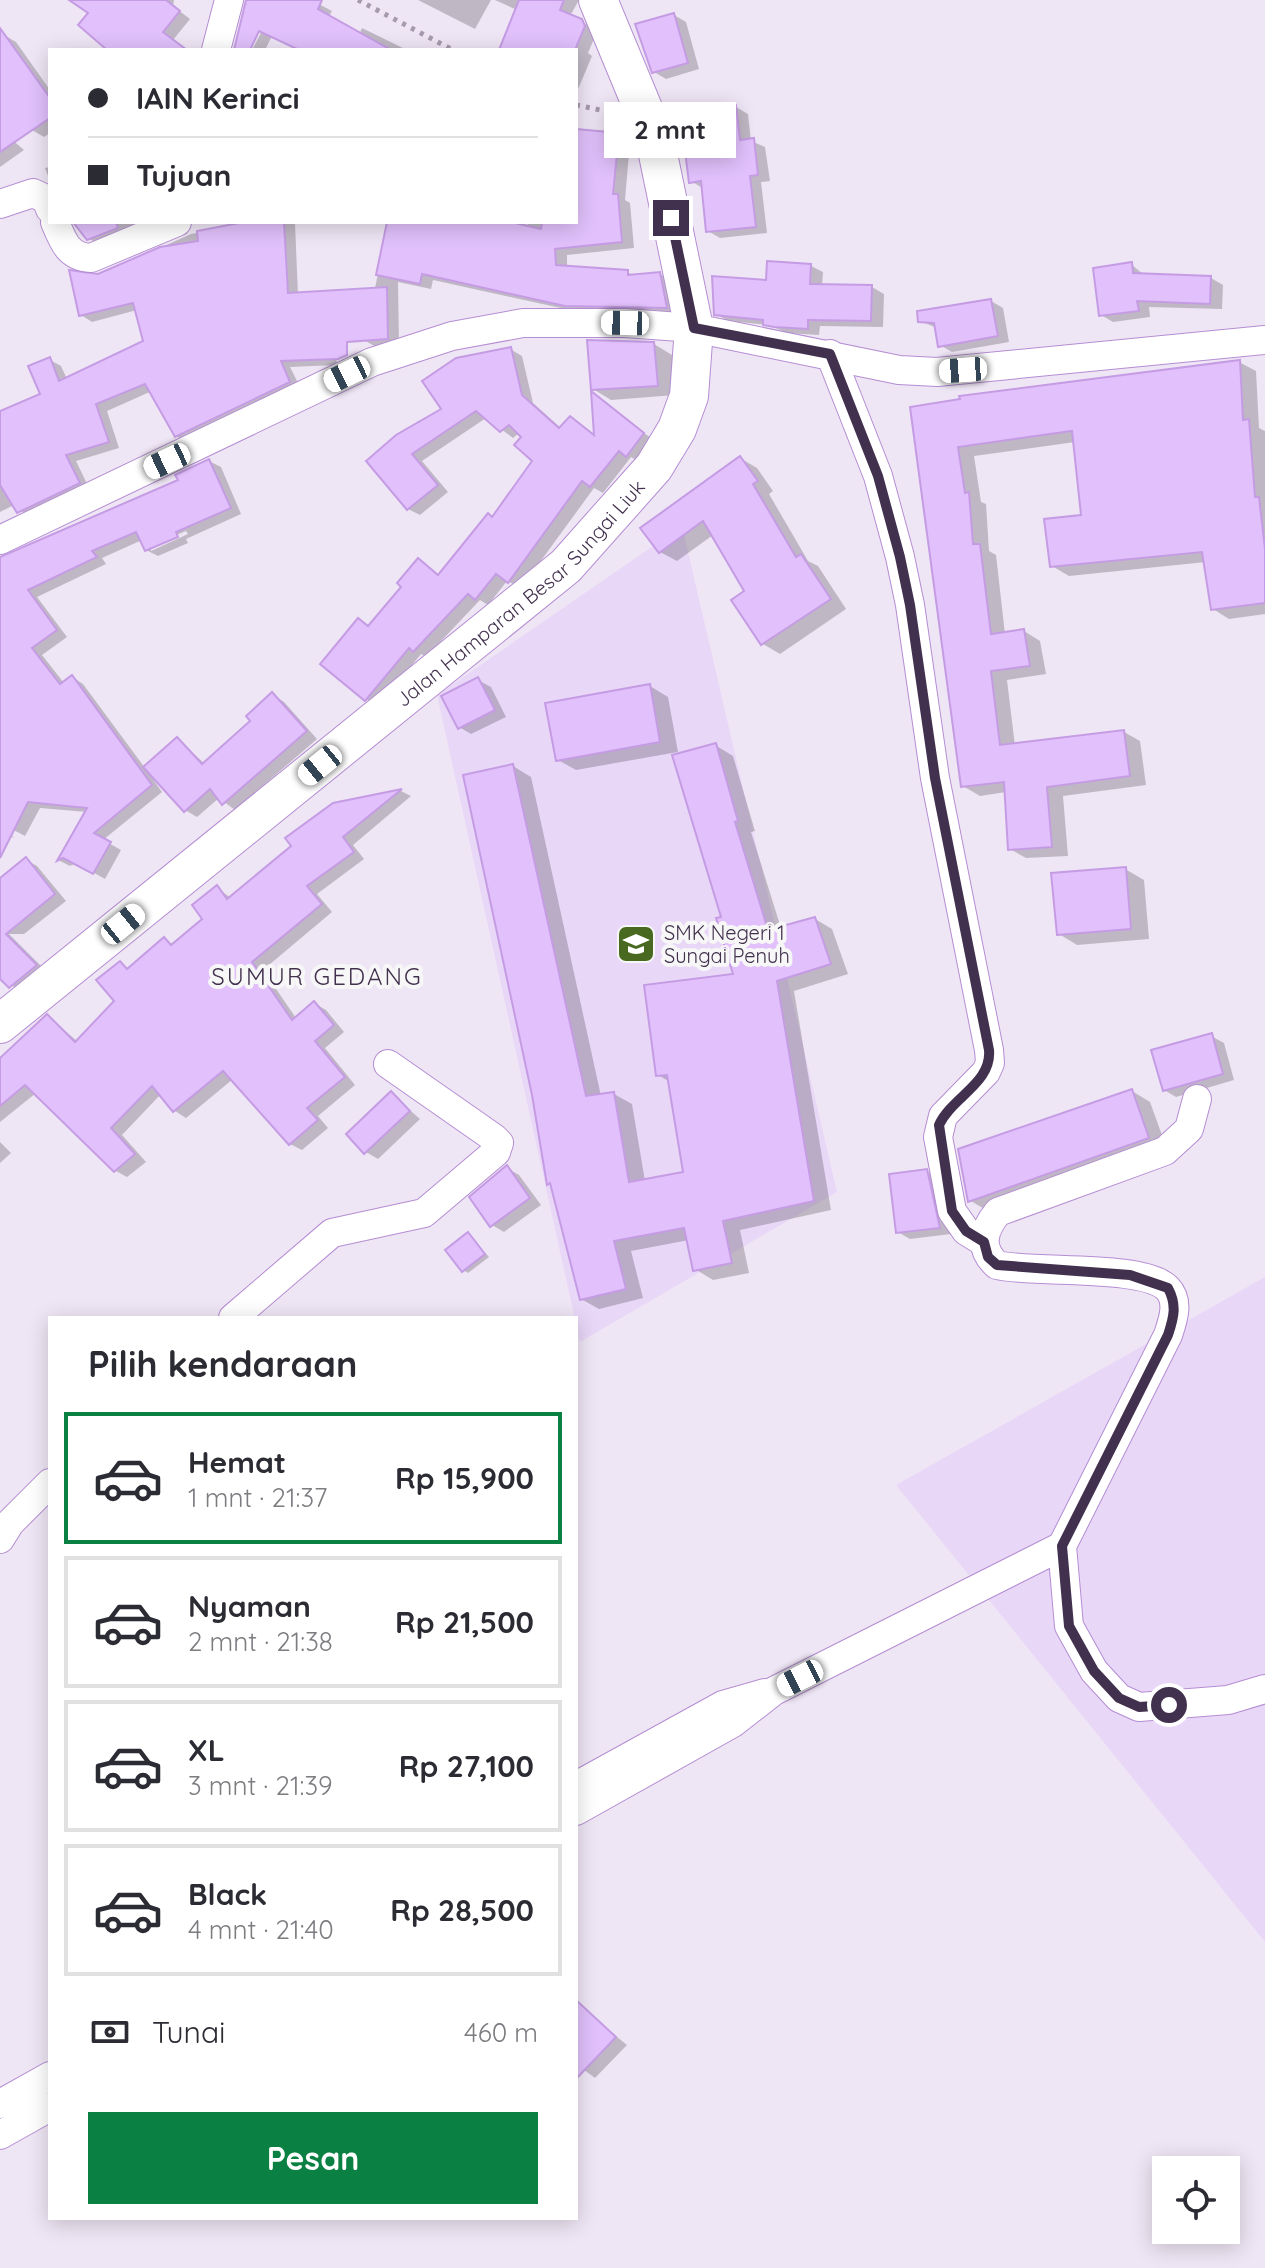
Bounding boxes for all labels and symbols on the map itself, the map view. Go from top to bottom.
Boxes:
callout: 2 mnt [605,102,737,158]
route end [653,200,689,236]
car [601,311,649,335]
car [320,353,374,395]
car [938,356,988,384]
car [140,440,194,482]
street label: Jalan Hamparan Besar Sungai Liuk [390,474,650,712]
car [294,741,346,789]
car [97,900,149,948]
place label: SMK Negeri 1 Sungai Penuh [664,920,790,968]
school or university icon: SMK Negeri 1 Sungai Penuh [615,923,657,965]
district label: SUMUR GEDANG [211,961,423,991]
car [773,1656,827,1700]
route start [1151,1687,1187,1723]

